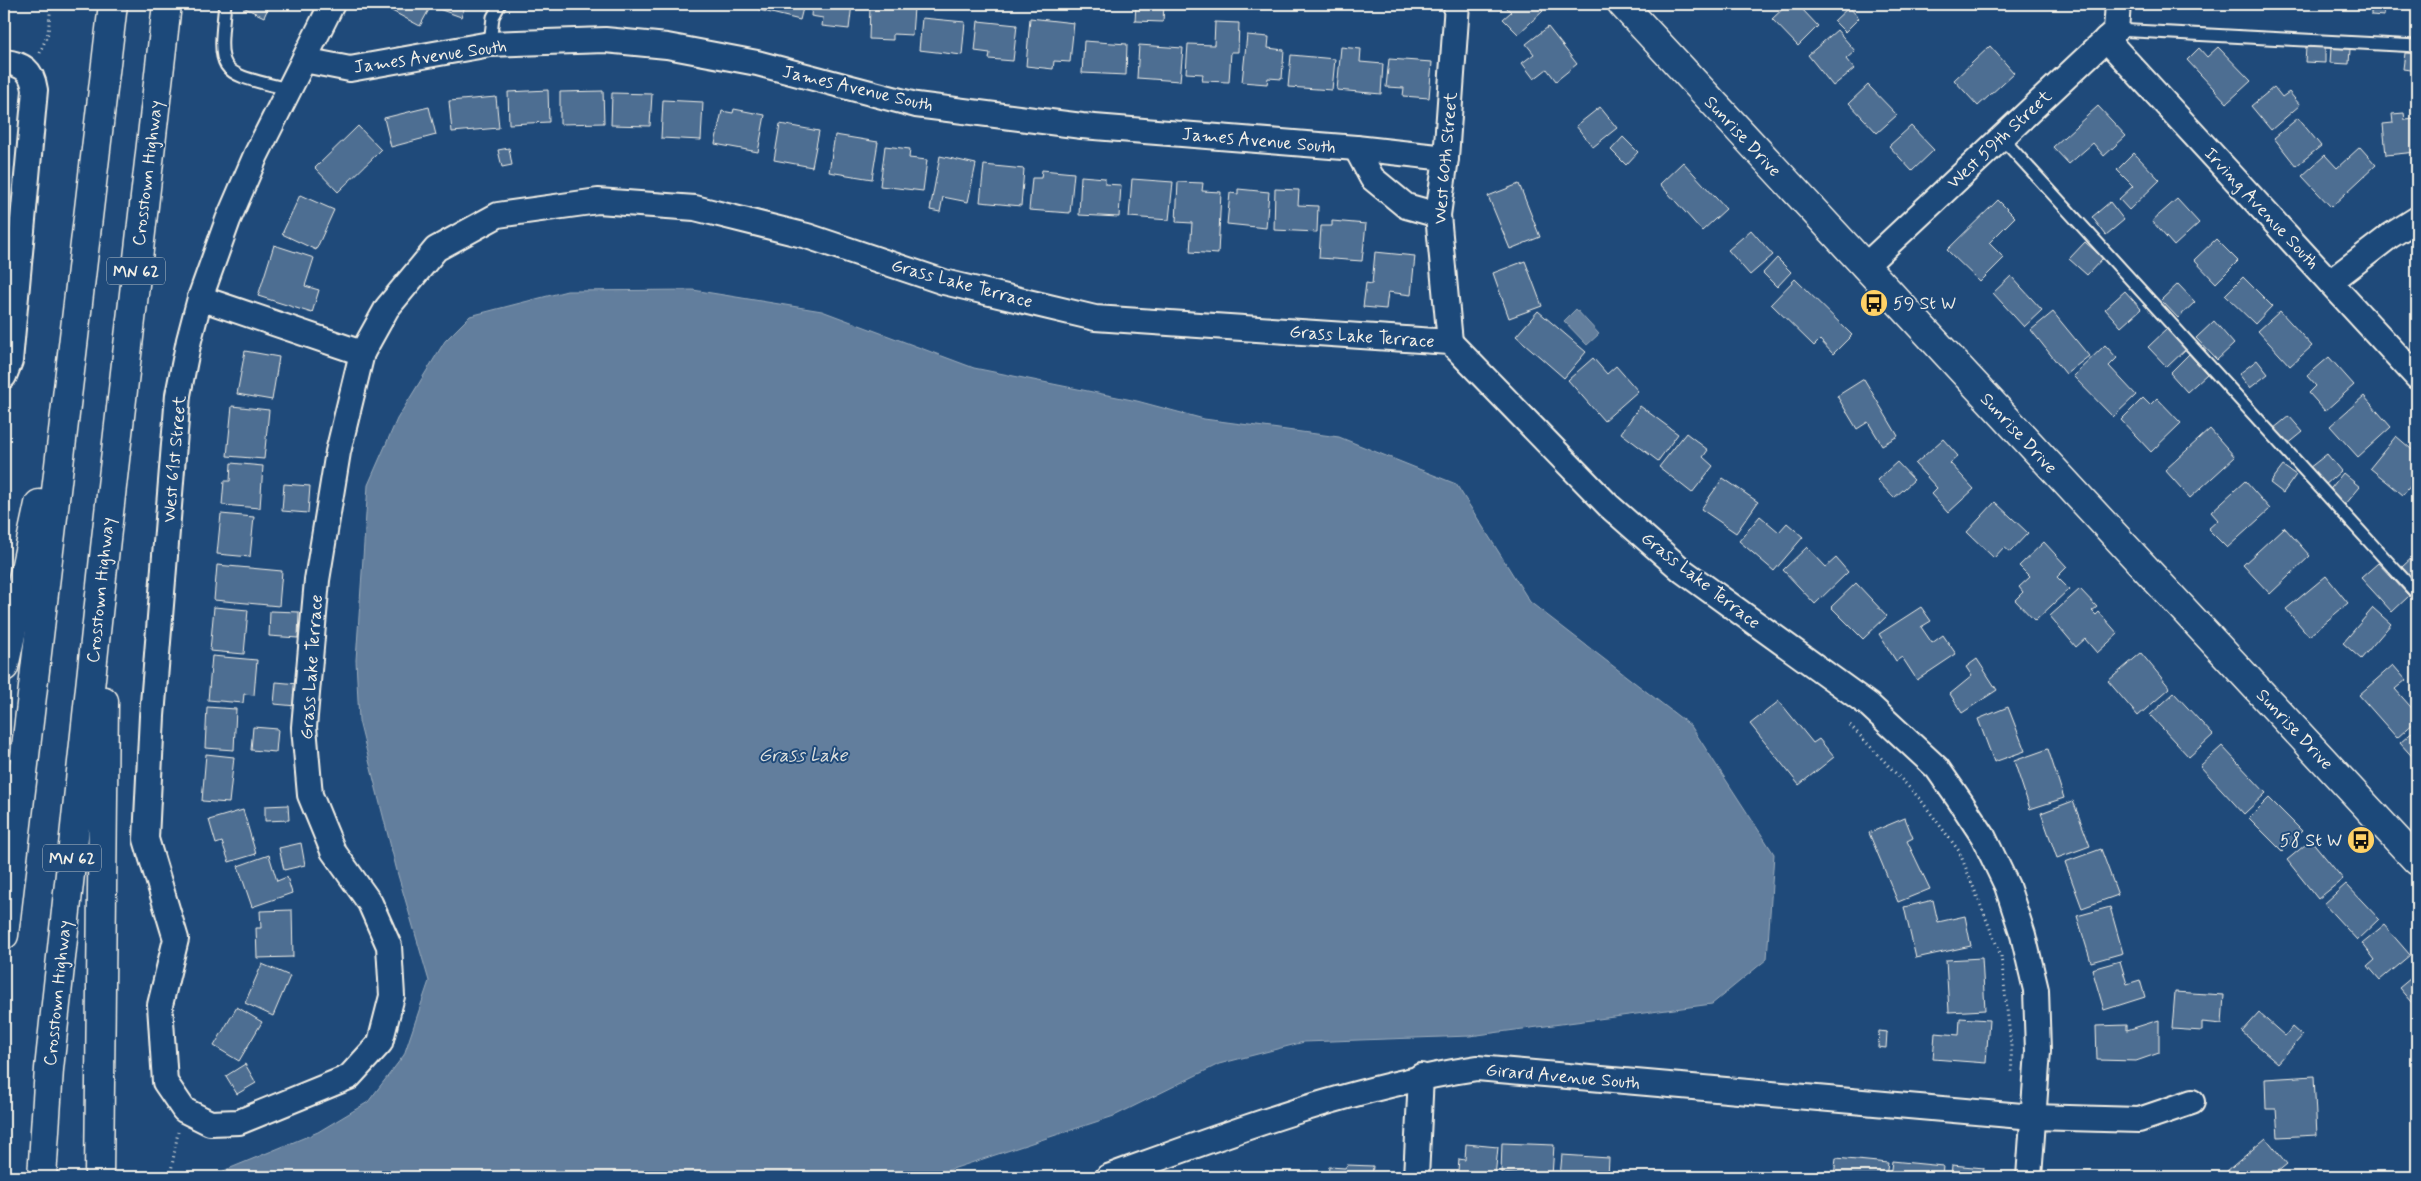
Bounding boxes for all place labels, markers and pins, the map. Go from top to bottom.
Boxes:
bus stop icon: 59 St W [1859,288,1889,318]
place label: 59 St W [1893,292,1956,316]
bus stop icon: 58 St W [2346,825,2376,855]
place label: 58 St W [2280,829,2342,853]

